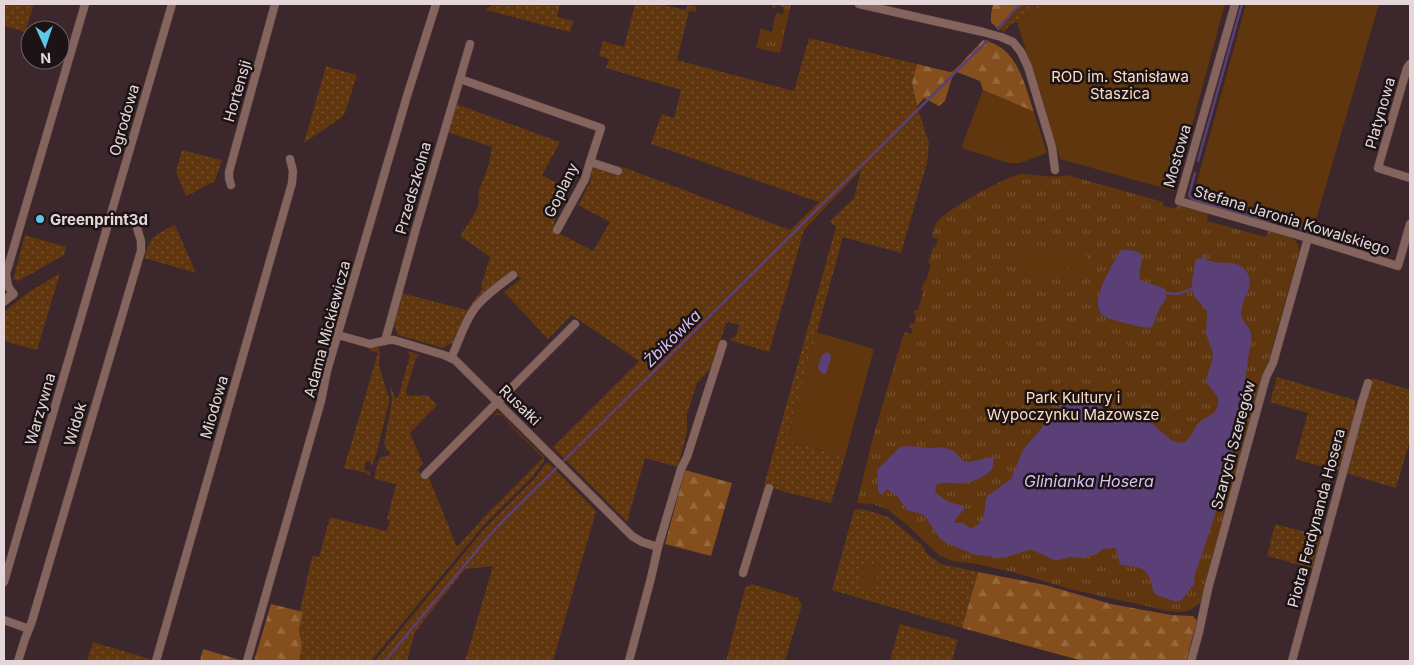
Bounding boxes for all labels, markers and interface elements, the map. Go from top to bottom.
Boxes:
north arrow [20,20,70,70]
text: N [40,50,51,67]
street label: Hortensji [219,58,255,124]
park label: ROD im. Stanisława Staszica [1051,67,1189,103]
street label: Platynowa [1361,75,1399,151]
street label: Ogrodowa [105,82,143,158]
street label: Mostowa [1159,122,1195,190]
street label: Przedszkolna [391,140,435,236]
street label: Goplany [540,159,583,220]
street label: Stefana Jaronia Kowalskiego [1192,181,1392,259]
place label: Greenprint3d [50,210,148,229]
marker: Greenprint3d [34,213,46,225]
street label: Adama Mickiewicza [300,259,354,399]
water label: Żbikówka [639,305,705,371]
street label: Warzywna [21,371,59,447]
street label: Miodowa [196,373,232,441]
street label: Szarych Szeregów [1207,378,1259,512]
street label: Rusałki [495,381,545,429]
park label: Park Kultury i Wypoczynku Mazowsze [987,388,1159,424]
street label: Widok [60,399,91,448]
street label: Piotra Ferdynanda Hosera [1283,427,1349,609]
water label: Glinianka Hosera [1024,471,1154,491]

